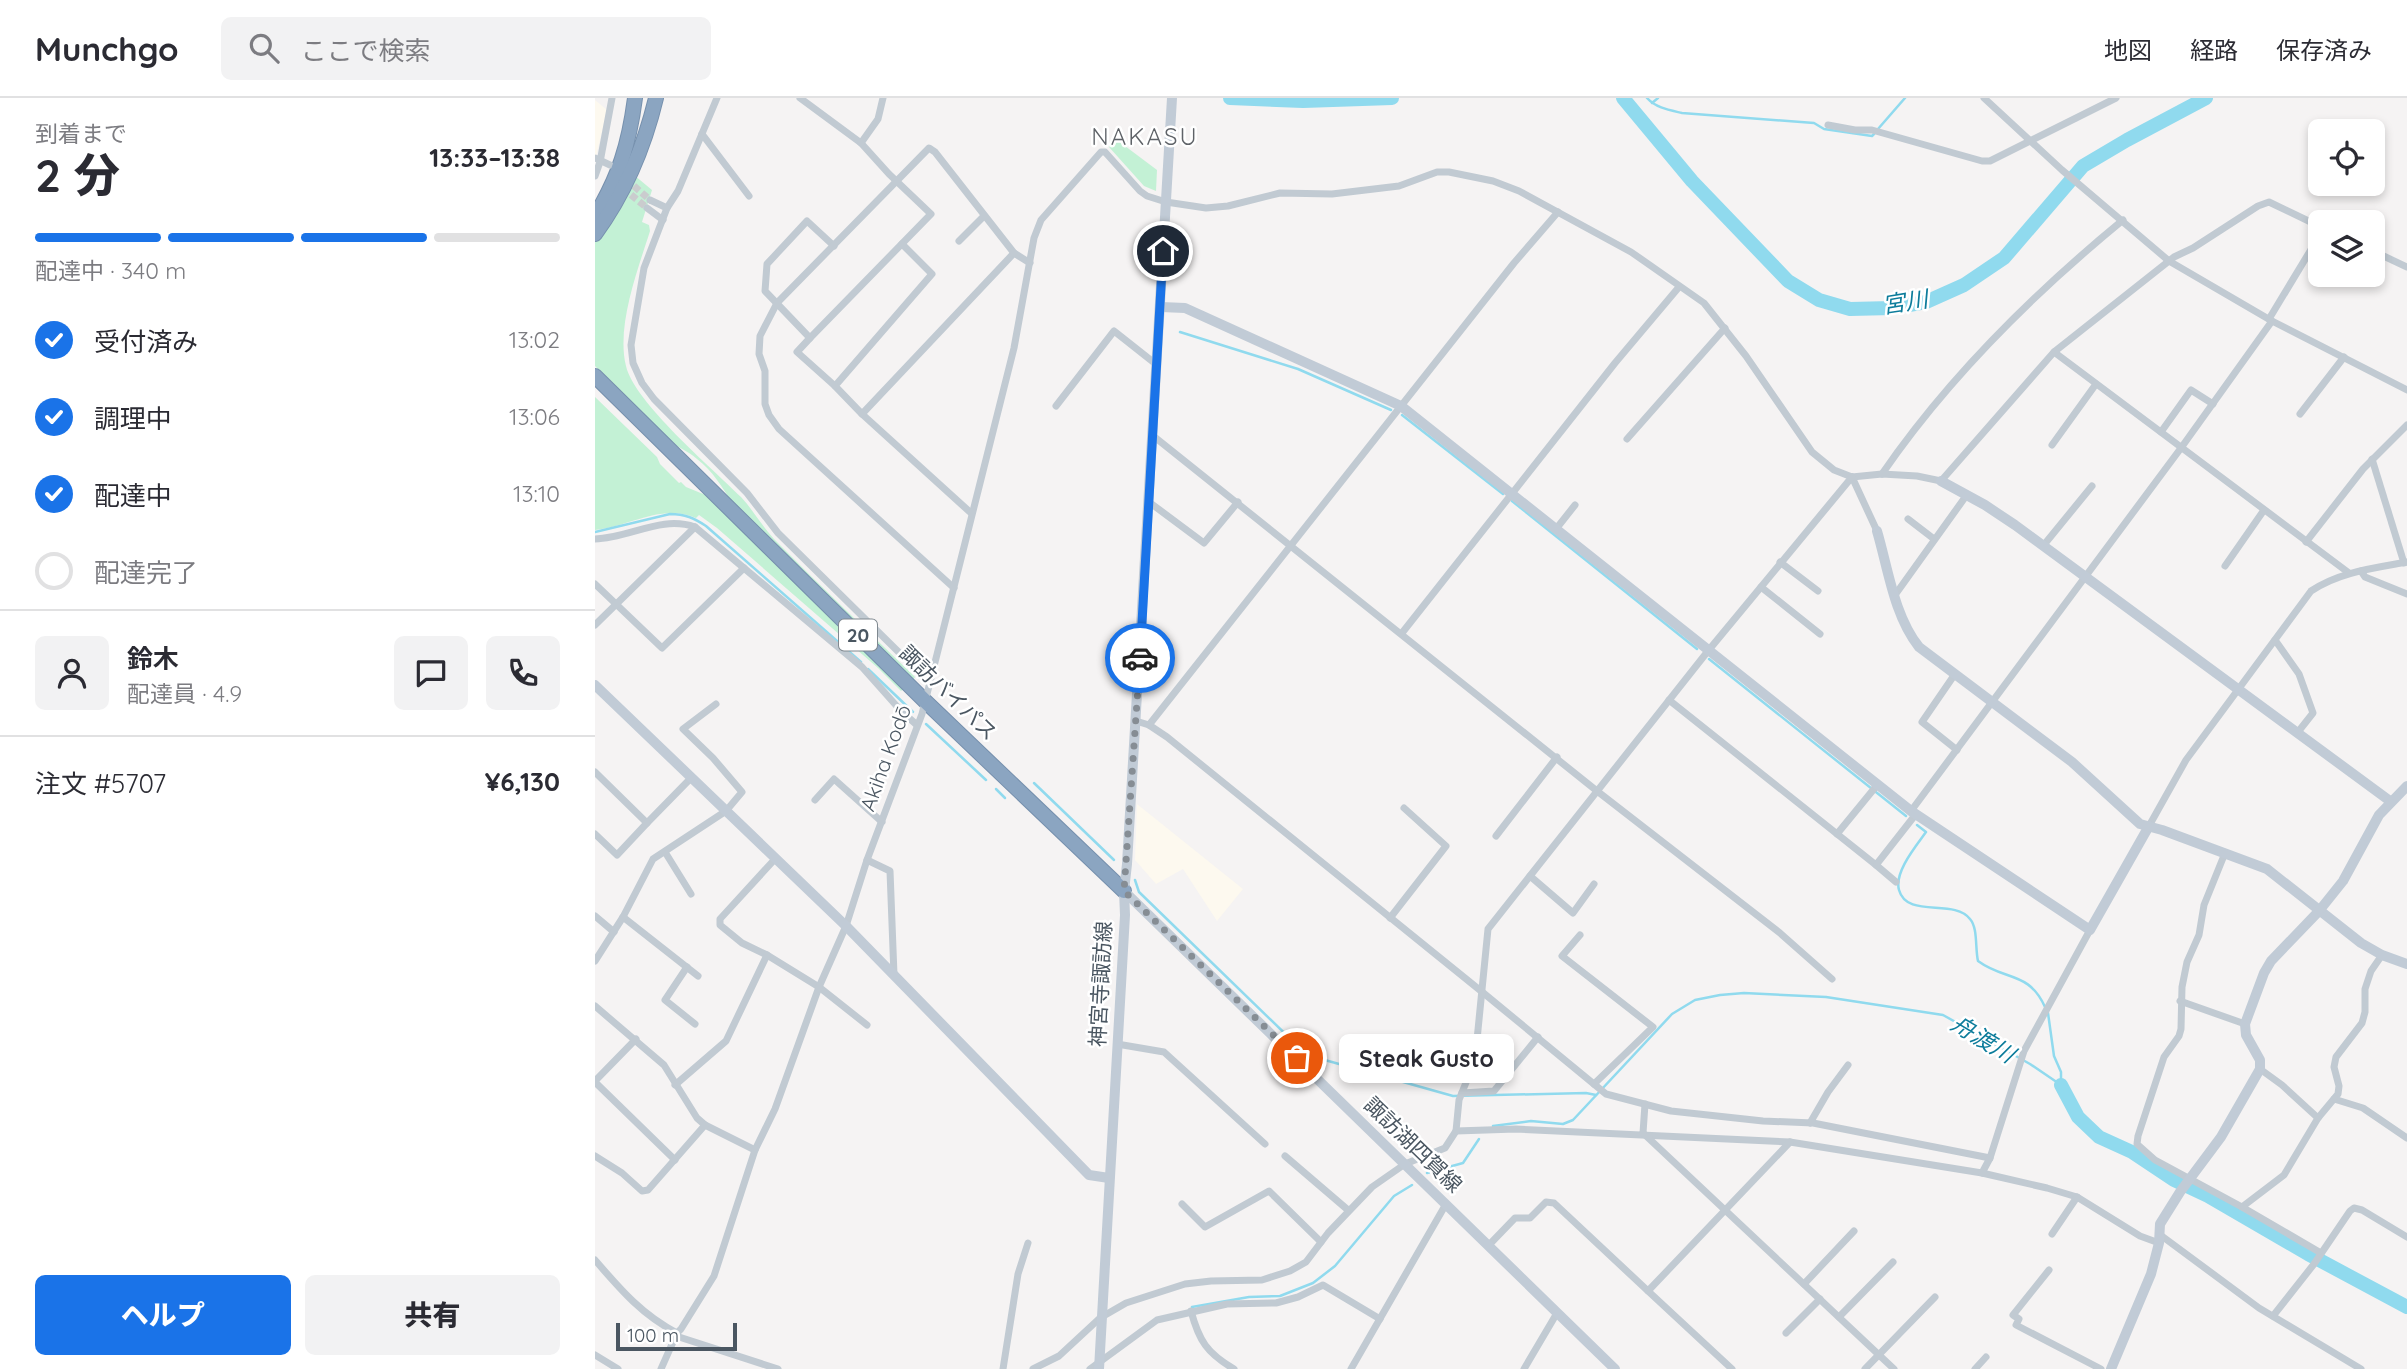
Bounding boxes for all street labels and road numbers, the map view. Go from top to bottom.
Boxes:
road number: 20 [839,620,877,650]
street label: 諏訪バイパス [894,639,1003,745]
street label: Akiha Kodō [854,701,916,815]
street label: 神宮寺諏訪線 [1084,920,1116,1048]
street label: 諏訪湖四賀線 [1359,1091,1468,1197]

